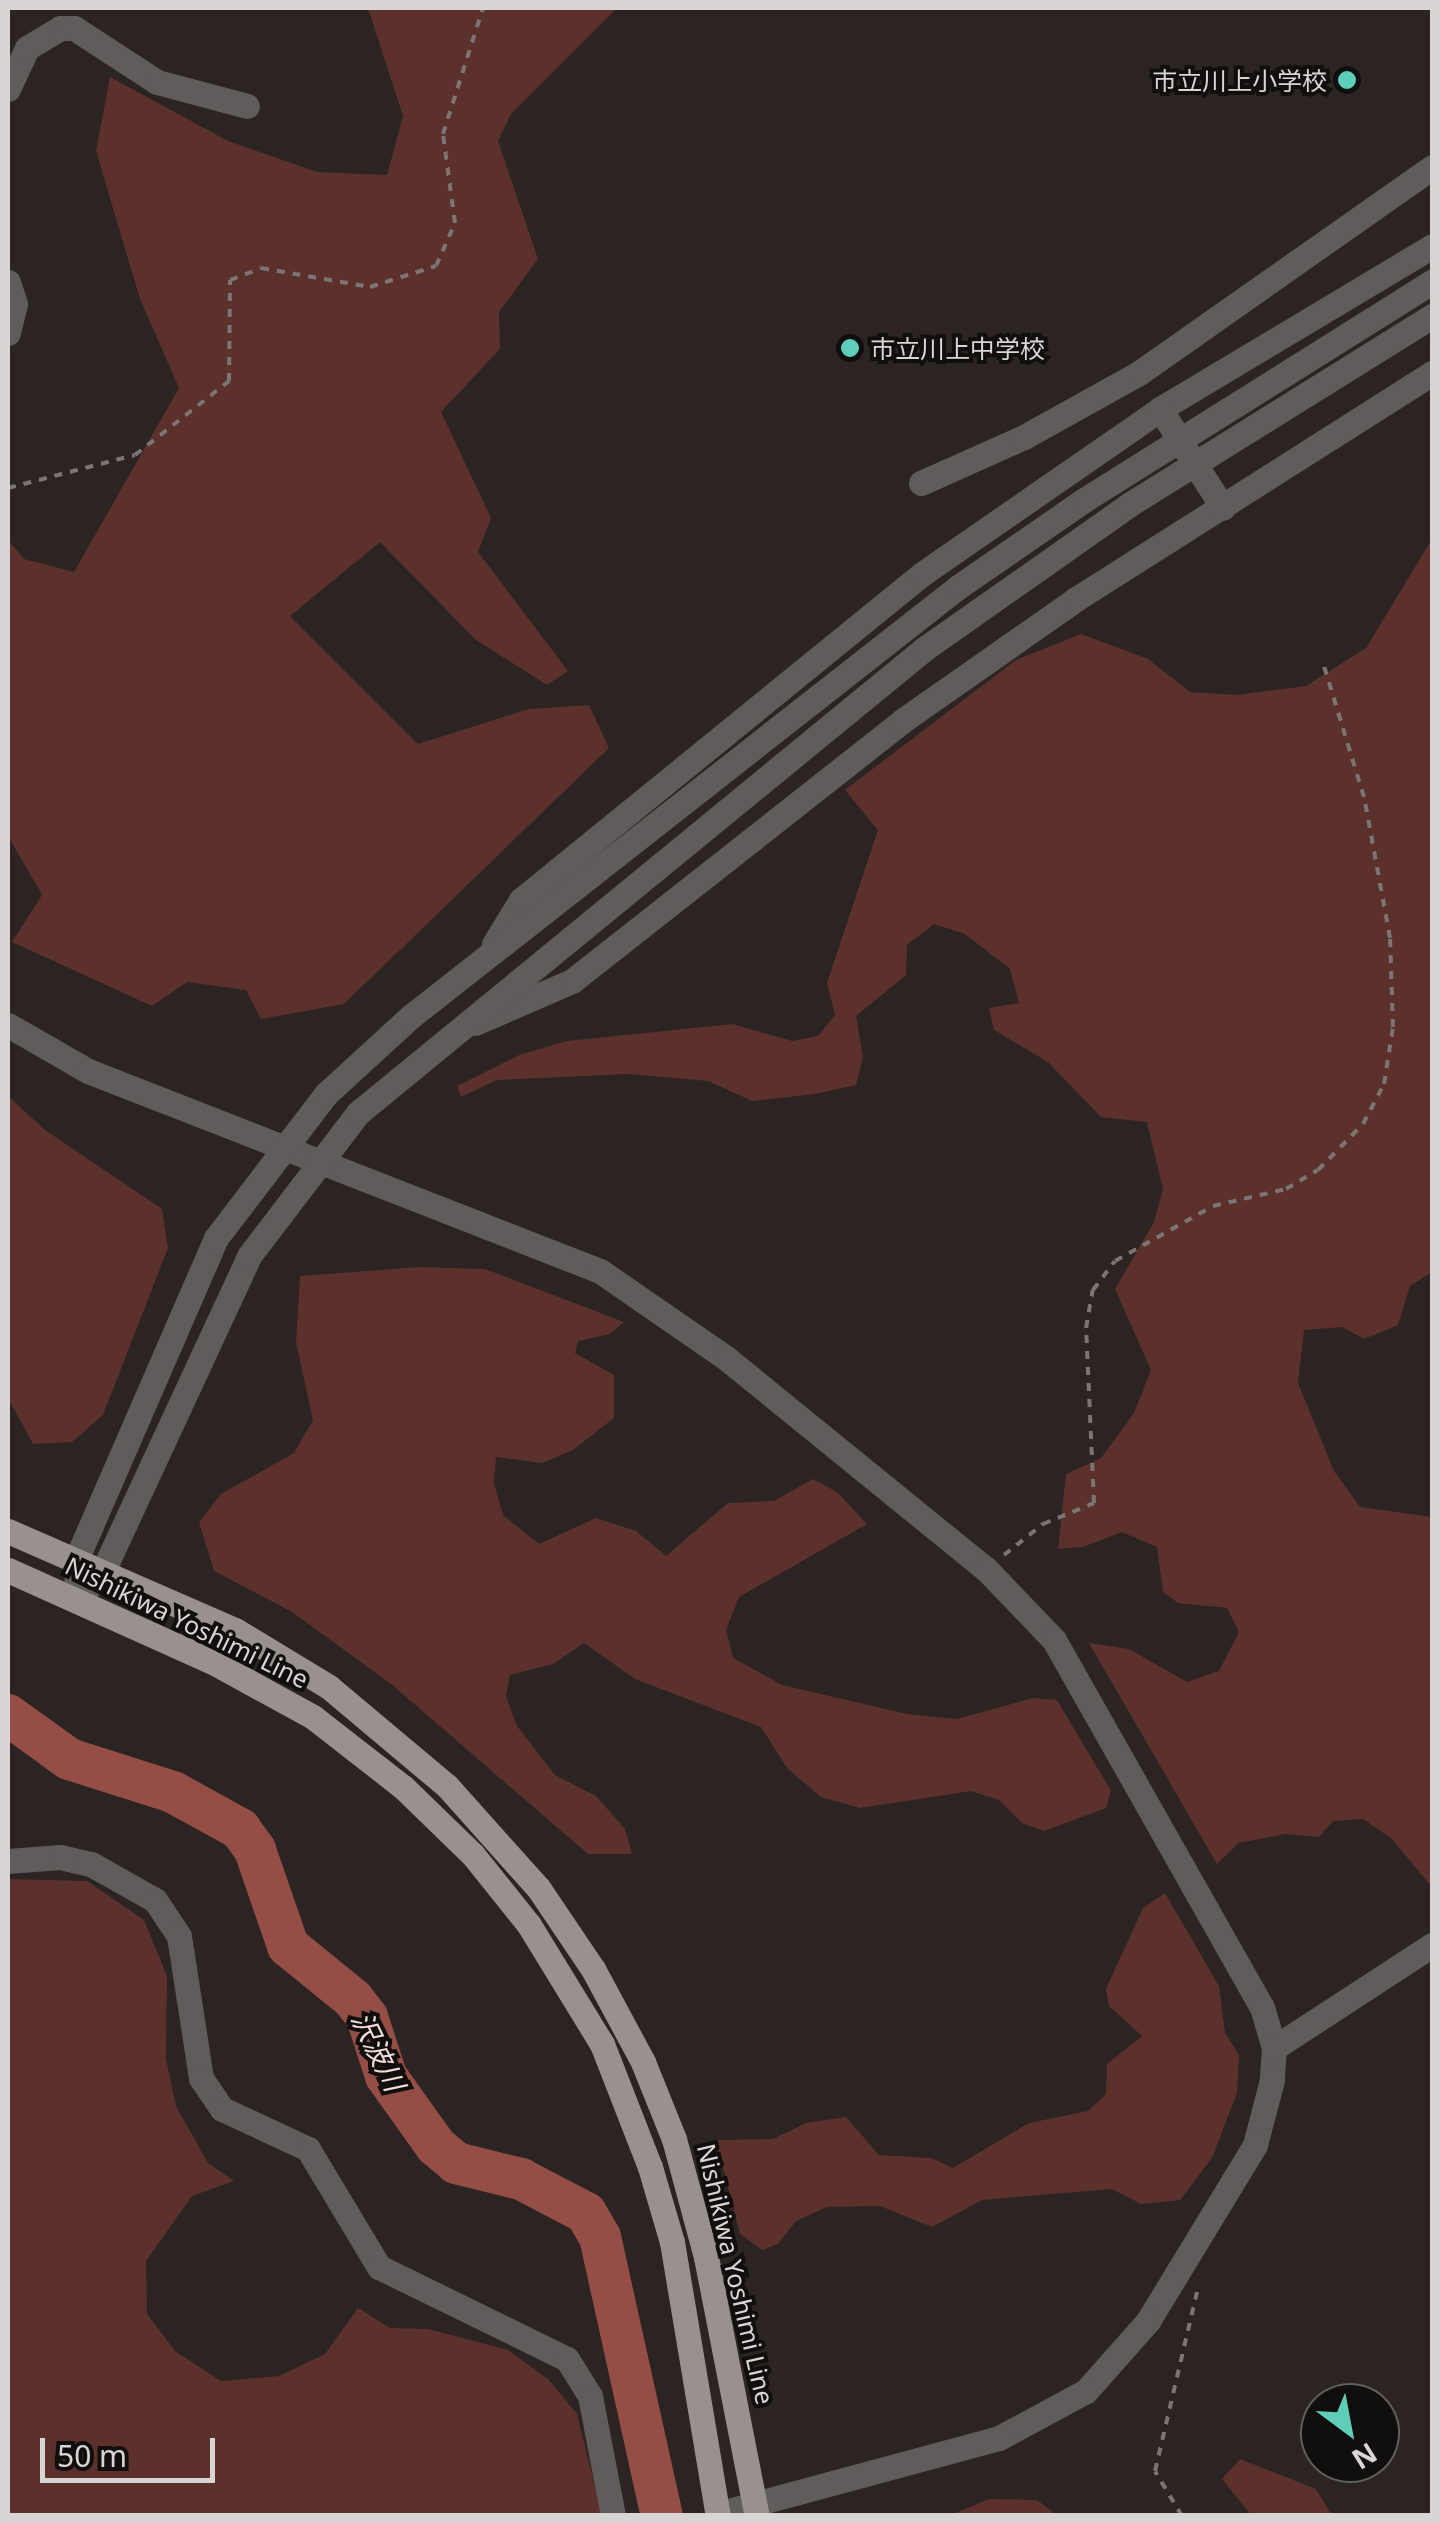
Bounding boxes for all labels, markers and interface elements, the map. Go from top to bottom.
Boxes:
place label: 市立川上小学校 [1152,65,1327,95]
marker: 市立川上小学校 [1336,69,1358,91]
place label: 市立川上中学校 [870,333,1045,363]
marker: 市立川上中学校 [839,337,861,359]
street label: Nishikiwa Yoshimi Line [61,1550,313,1694]
water label: 沢波川 [345,2006,413,2096]
street label: Nishikiwa Yoshimi Line [691,2141,781,2407]
north arrow [1300,2383,1400,2483]
scale bar [45,2418,220,2480]
text: 50 m [57,2435,127,2476]
text: N [1345,2435,1385,2479]

